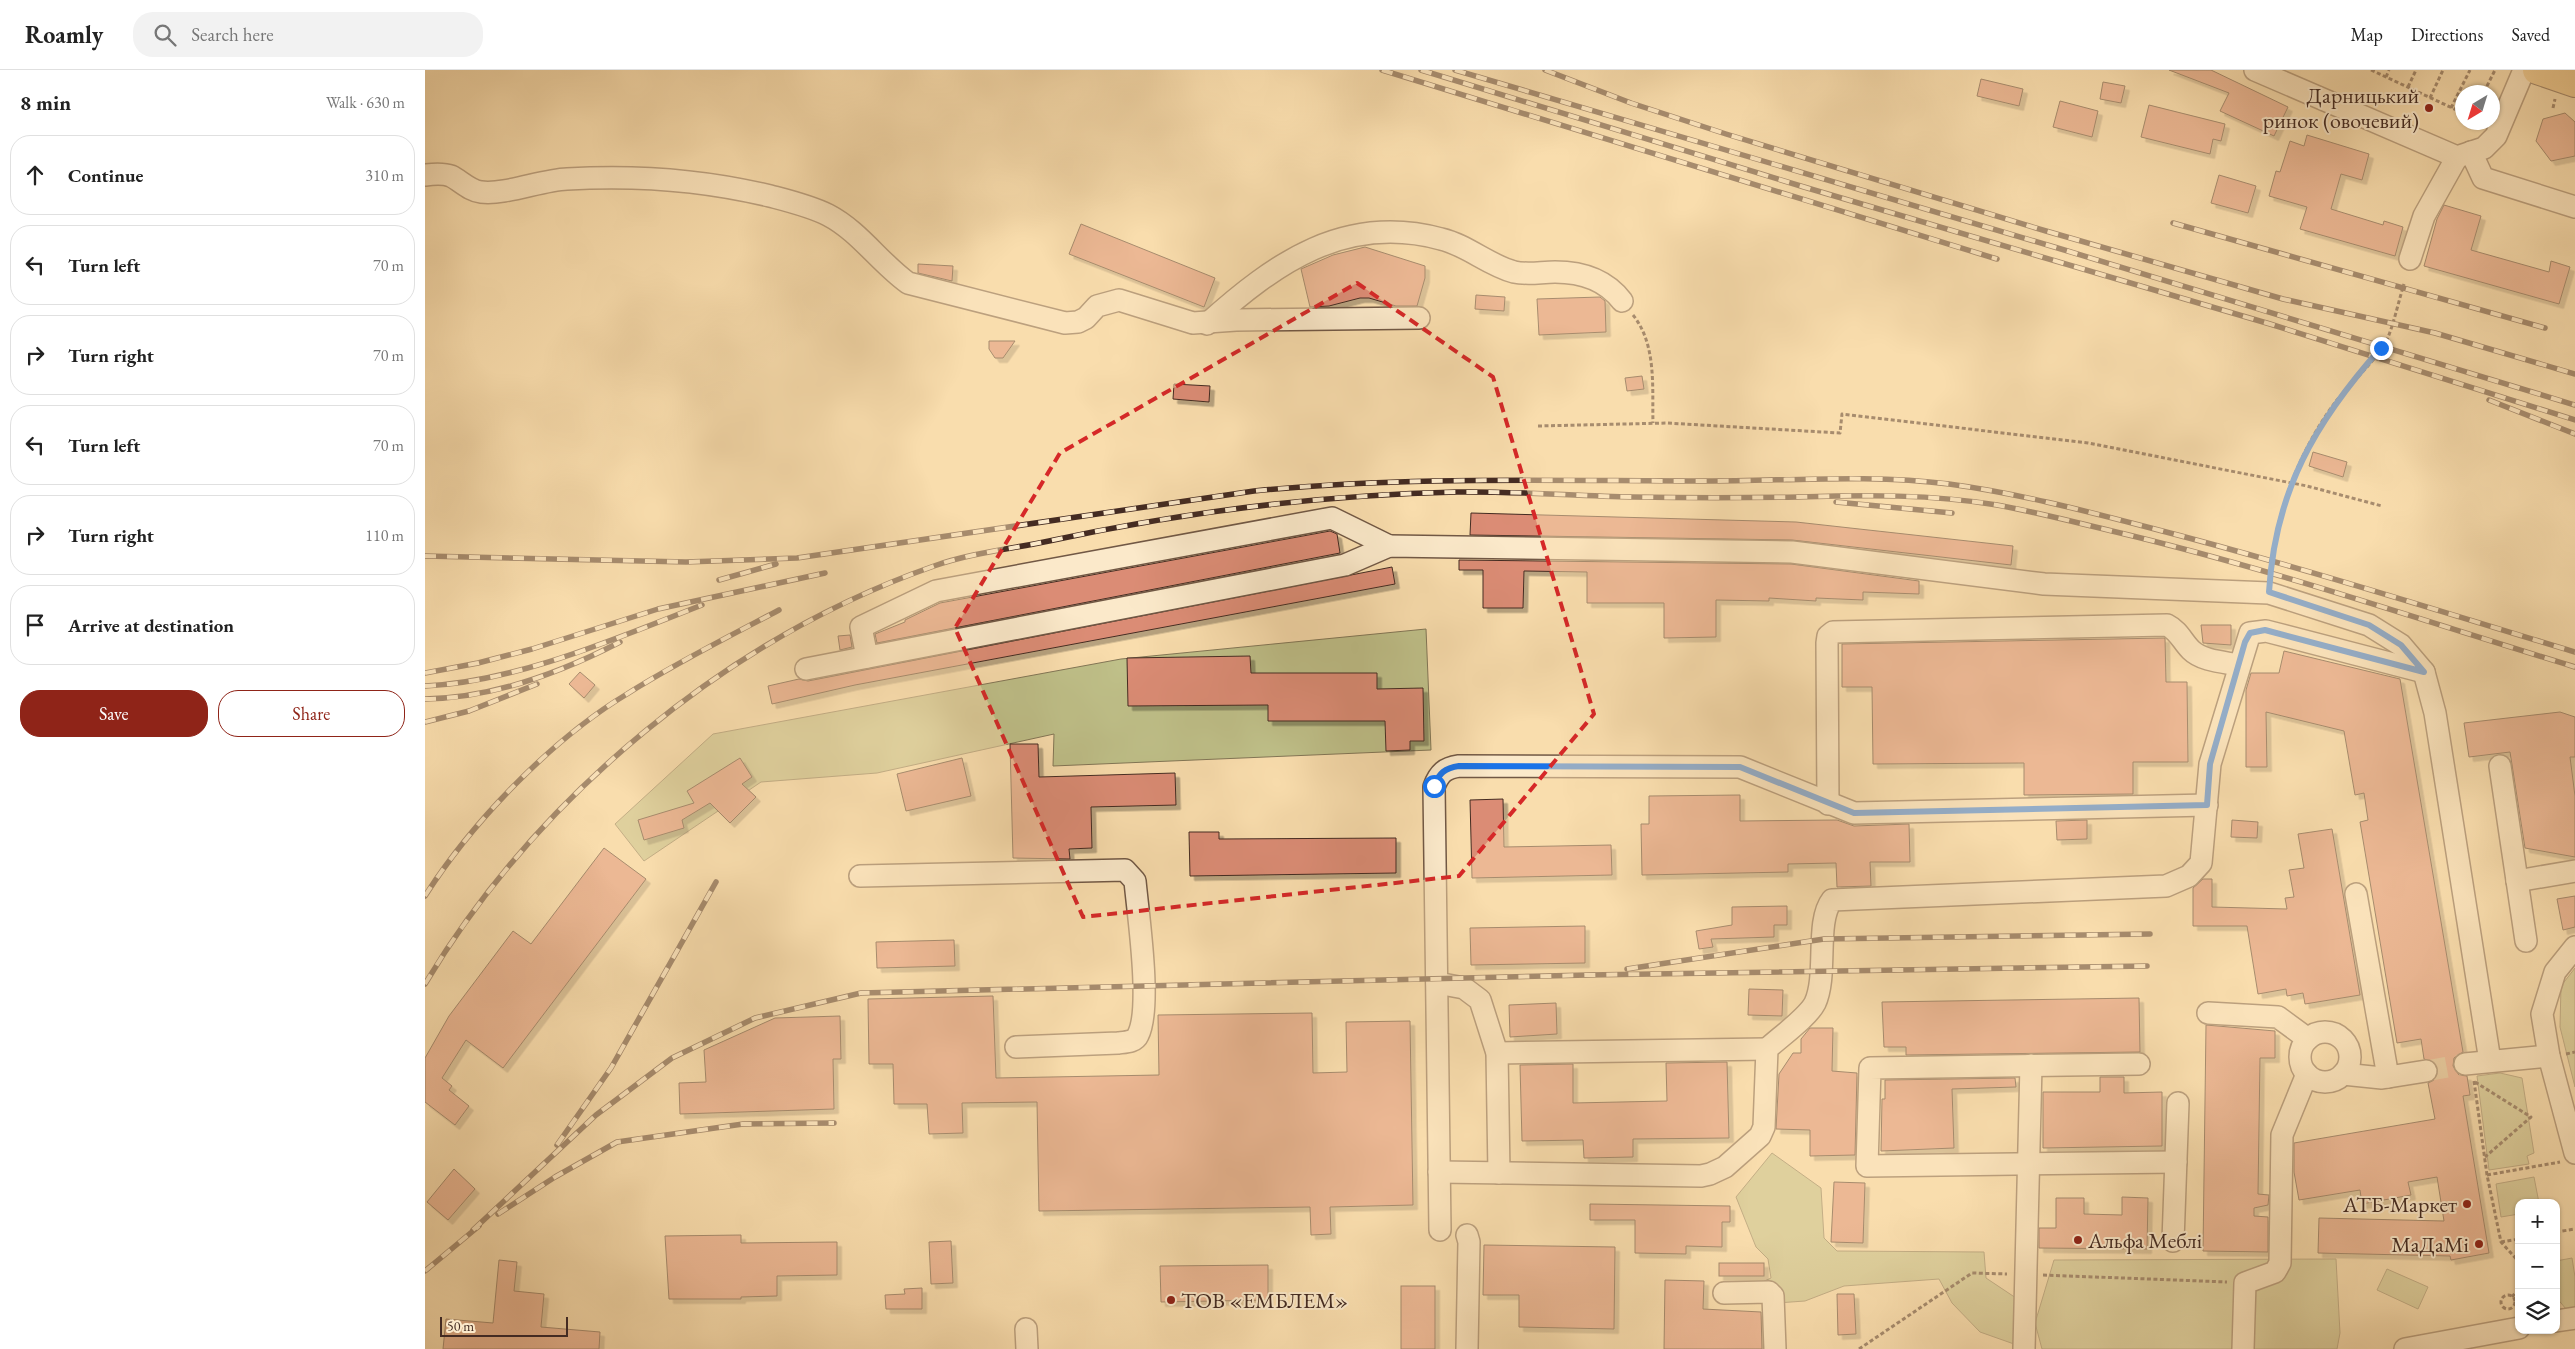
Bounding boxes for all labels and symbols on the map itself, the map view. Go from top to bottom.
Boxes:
place label: Дарницький ринок (овочевий) [2263,81,2419,135]
north arrow [2455,85,2500,130]
marker: Дарницький ринок (овочевий) [2423,102,2435,114]
route end [2370,337,2393,360]
route start [1423,775,1446,798]
place label: АТБ-Маркет [2342,1190,2457,1219]
marker: АТБ-Маркет [2461,1198,2473,1210]
place label: Альфа Меблі [2087,1226,2202,1255]
place label: МаДаМі [2391,1230,2469,1259]
marker: Альфа Меблі [2072,1234,2084,1246]
marker: МаДаМі [2473,1238,2485,1250]
place label: ТОВ «ЕМБЛЕМ» [1181,1286,1348,1315]
marker: ТОВ «ЕМБЛЕМ» [1165,1294,1177,1306]
scale bar [440,1314,567,1337]

